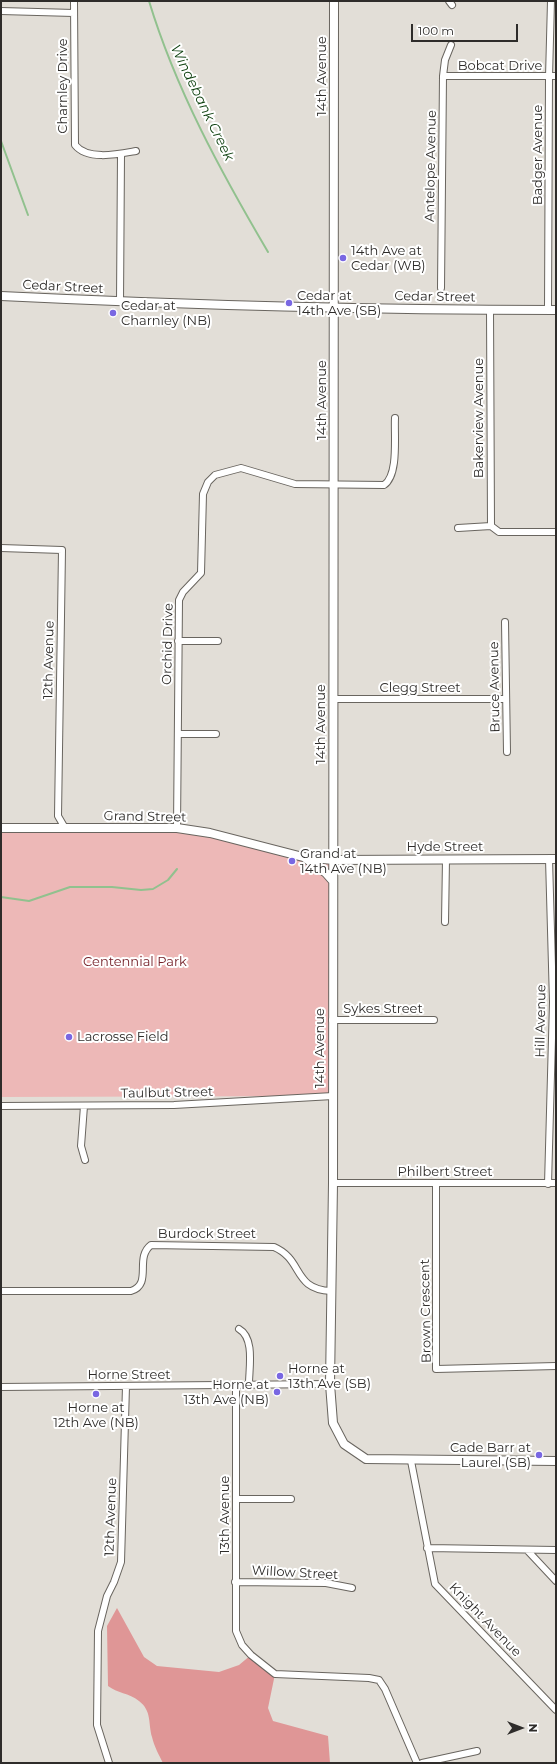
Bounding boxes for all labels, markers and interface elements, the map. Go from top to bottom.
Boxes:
scale bar [413,16,520,42]
text: 100 m [418,23,454,38]
street label: 14th Avenue [314,36,330,116]
street label: Charnley Drive [55,38,71,134]
water label: Windebank Creek [167,42,237,164]
street label: Bobcat Drive [458,58,542,74]
street label: Badger Avenue [530,105,546,205]
street label: Antelope Avenue [422,110,440,222]
place label: 14th Ave at Cedar (WB) [351,243,425,274]
marker: 14th Ave at Cedar (WB) [338,253,348,263]
street label: Cedar Street [22,277,104,297]
place label: Cedar at 14th Ave (SB) [297,288,381,319]
street label: Cedar Street [394,288,476,306]
place label: Cedar at Charnley (NB) [121,298,211,329]
marker: Cedar at 14th Ave (SB) [284,298,294,308]
marker: Cedar at Charnley (NB) [108,308,118,318]
street label: Bakerview Avenue [471,358,487,478]
street label: 14th Avenue [314,360,330,440]
street label: Orchid Drive [159,603,177,685]
street label: 12th Avenue [41,621,57,699]
street label: Bruce Avenue [486,641,504,733]
street label: Clegg Street [379,680,461,696]
street label: 14th Avenue [313,684,329,764]
street label: Grand Street [104,808,186,826]
street label: Hyde Street [407,839,483,855]
place label: Grand at 14th Ave (NB) [300,846,387,877]
marker: Grand at 14th Ave (NB) [287,856,297,866]
park label: Centennial Park [83,954,187,970]
street label: Hill Avenue [533,984,549,1058]
street label: Sykes Street [343,1001,423,1017]
street label: 14th Avenue [312,1008,328,1088]
place label: Lacrosse Field [77,1029,169,1045]
marker: Lacrosse Field [64,1032,74,1042]
street label: Taulbut Street [121,1084,213,1102]
street label: Philbert Street [397,1164,493,1180]
street label: Burdock Street [158,1226,256,1242]
street label: Brown Crescent [417,1259,435,1363]
place label: Horne at 13th Ave (SB) [288,1361,371,1392]
street label: Horne Street [87,1367,171,1383]
marker: Horne at 13th Ave (SB) [275,1371,285,1381]
place label: Horne at 13th Ave (NB) [183,1377,269,1408]
marker: Horne at 13th Ave (NB) [272,1387,282,1397]
marker: Horne at 12th Ave (NB) [91,1389,101,1399]
place label: Horne at 12th Ave (NB) [53,1400,139,1431]
place label: Cade Barr at Laurel (SB) [450,1440,531,1471]
marker: Cade Barr at Laurel (SB) [534,1450,544,1460]
street label: 13th Avenue [217,1476,233,1554]
street label: 12th Avenue [102,1477,120,1557]
street label: Willow Street [251,1563,339,1583]
street label: Knight Avenue [446,1580,524,1660]
north arrow [501,1708,541,1748]
text: N [526,1724,540,1732]

